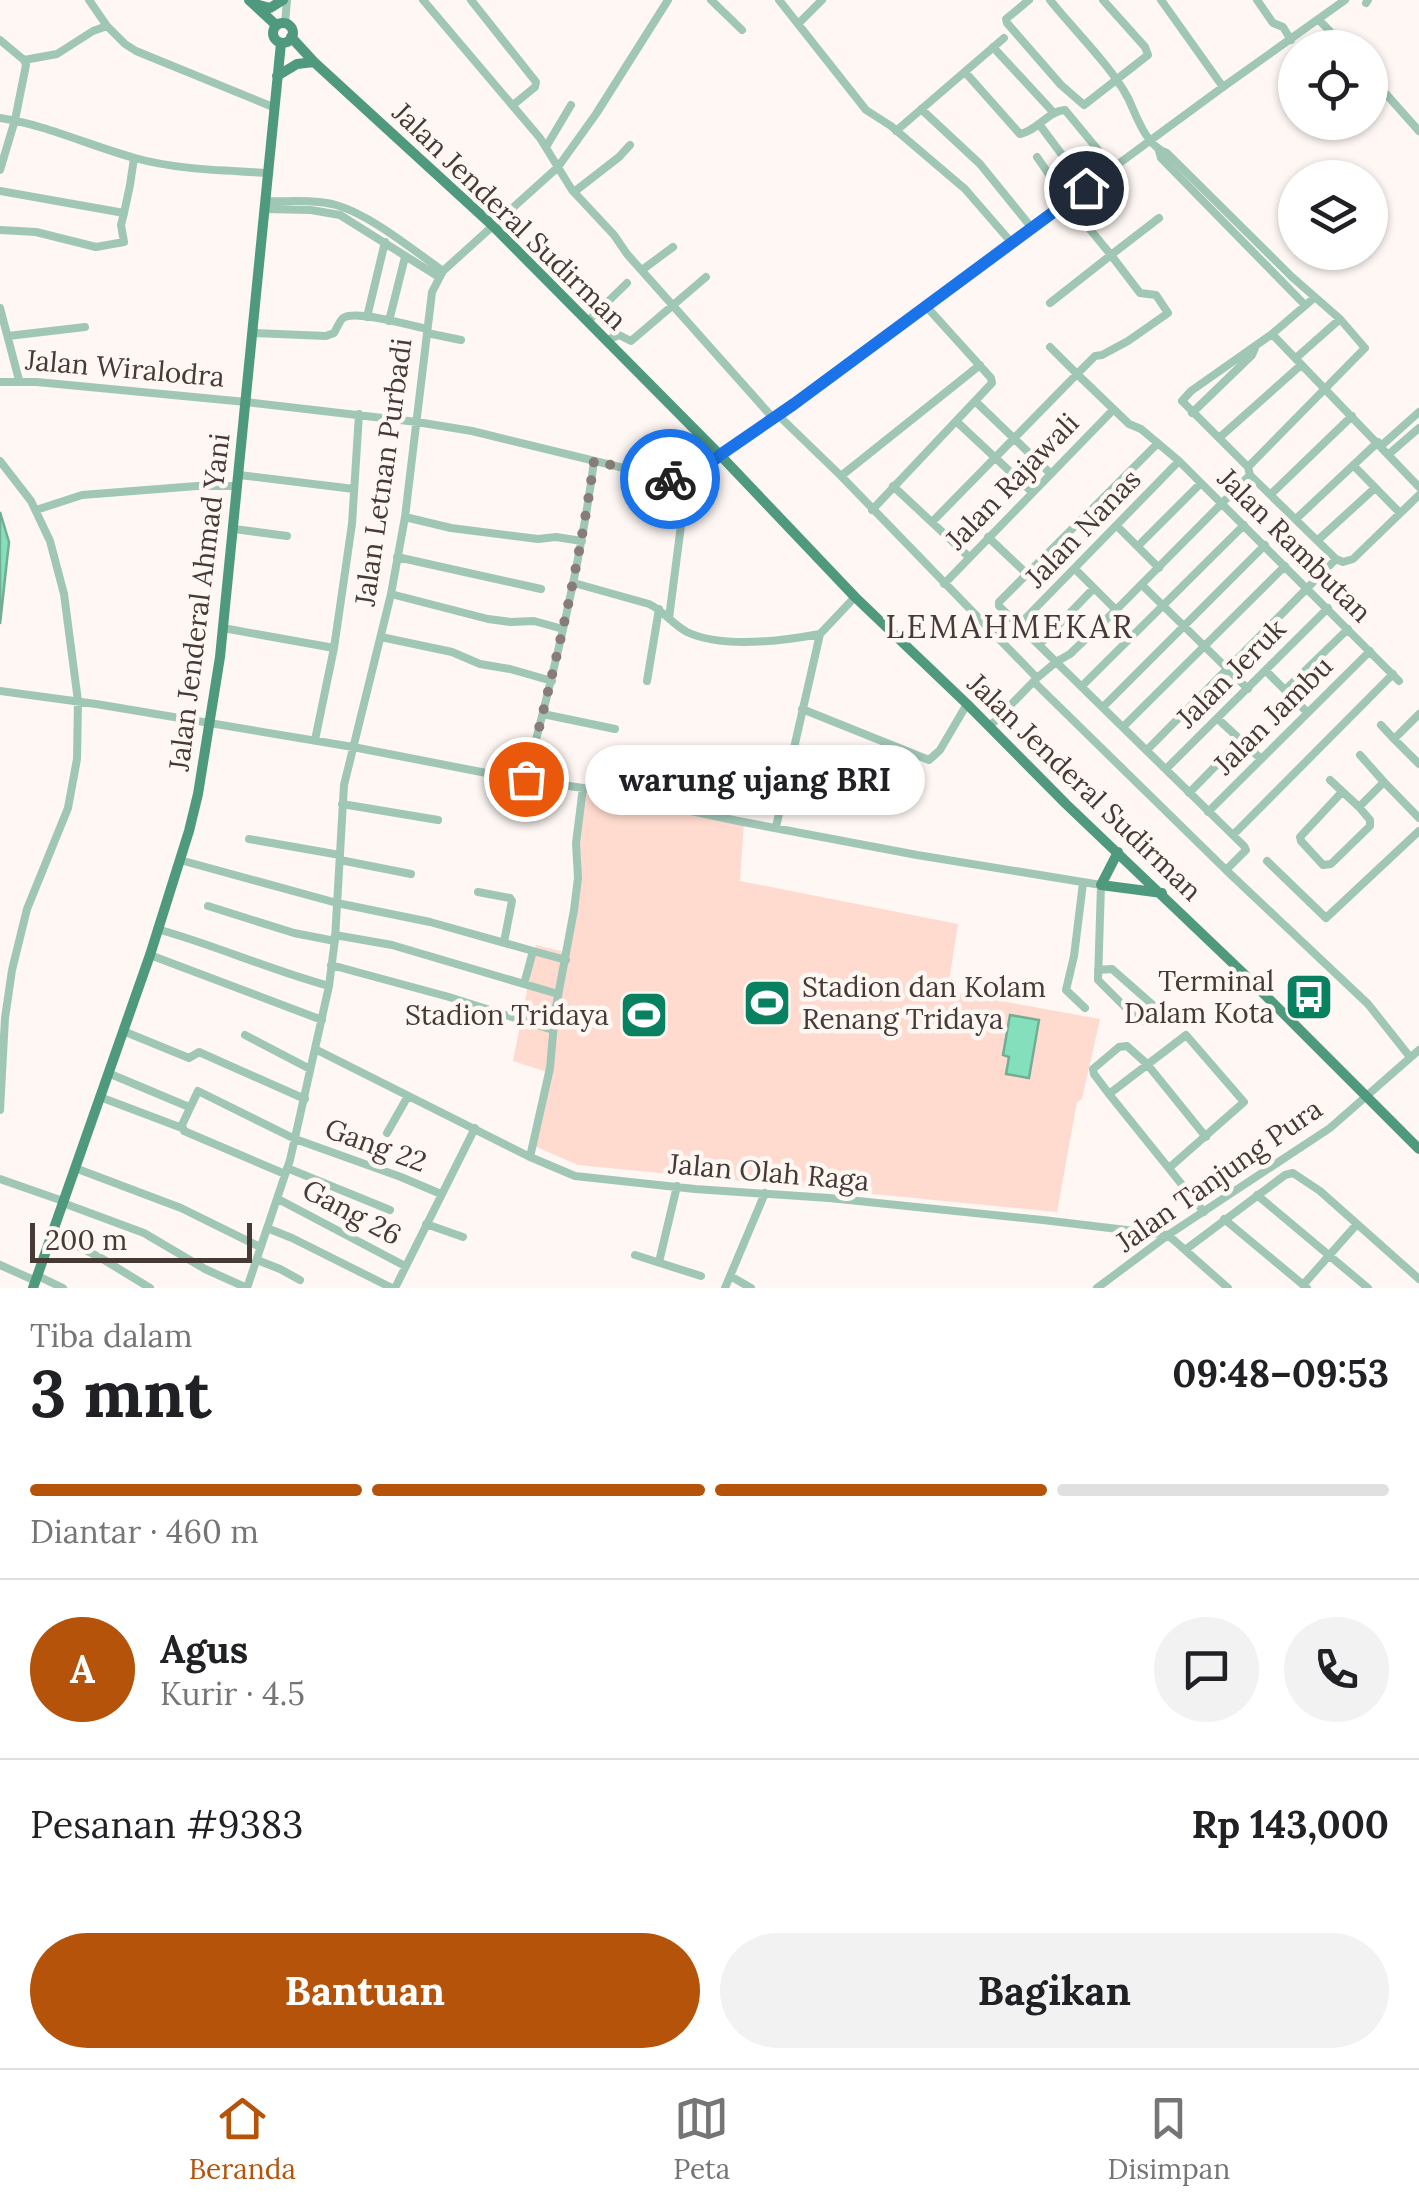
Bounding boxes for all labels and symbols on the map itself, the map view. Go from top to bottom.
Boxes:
street label: Jalan Jenderal Sudirman [385,94,635,337]
pin [1044,146,1129,231]
street label: Jalan Letnan Purbadi [346,336,420,609]
street label: Jalan Wiralodra [23,341,226,395]
street label: Jalan Rajawali [937,405,1086,558]
courier [620,429,720,529]
street label: Jalan Jenderal Ahmad Yani [160,431,238,774]
street label: Jalan Rambutan [1210,460,1380,630]
street label: Jalan Nanas [1017,461,1148,596]
district label: LEMAHMEKAR [885,606,1135,647]
street label: Jalan Jeruk [1168,611,1293,736]
street label: Jalan Jambu [1205,648,1340,783]
street label: Jalan Jenderal Sudirman [960,665,1210,908]
pin [484,737,569,822]
callout: warung ujang BRI [586,744,926,814]
place label: Terminal Dalam Kota [1124,963,1274,1031]
place label: Stadion dan Kolam Renang Tridaya [802,969,1046,1037]
bus stop icon: Terminal Dalam Kota [1283,971,1335,1023]
sports icon: Stadion dan Kolam Renang Tridaya [741,977,793,1029]
sports icon: Stadion Tridaya [618,989,670,1041]
place label: Stadion Tridaya [405,997,609,1033]
street label: Jalan Tanjung Pura [1108,1090,1329,1260]
street label: Gang 22 [320,1110,432,1180]
street label: Jalan Olah Raga [666,1145,871,1199]
street label: Gang 26 [296,1171,408,1253]
scale bar [30,1218,252,1262]

